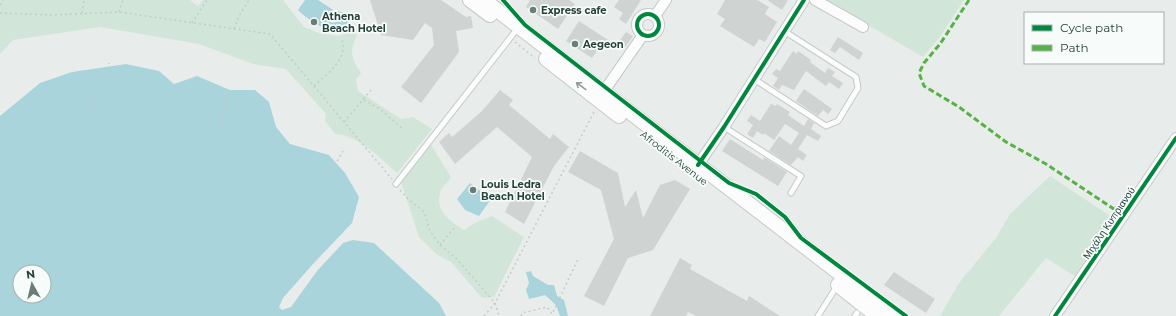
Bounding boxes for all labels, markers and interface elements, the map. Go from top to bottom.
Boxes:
place label: Express cafe [541,4,607,17]
marker: Express cafe [528,5,538,15]
place label: Athena Beach Hotel [321,10,386,35]
legend [1024,12,1164,64]
marker: Athena Beach Hotel [309,17,319,27]
text: Cycle path [1060,20,1123,35]
place label: Aegeon [582,38,624,51]
marker: Aegeon [570,39,580,49]
text: Path [1060,40,1089,55]
one-way arrow [575,82,586,91]
street label: Afroditis Avenue [638,128,710,188]
place label: Louis Ledra Beach Hotel [481,178,545,203]
street label: Μιχάλη Κυπριανού [1080,184,1138,262]
marker: Louis Ledra Beach Hotel [468,185,478,195]
north arrow [12,264,52,304]
text: N [25,267,36,282]

